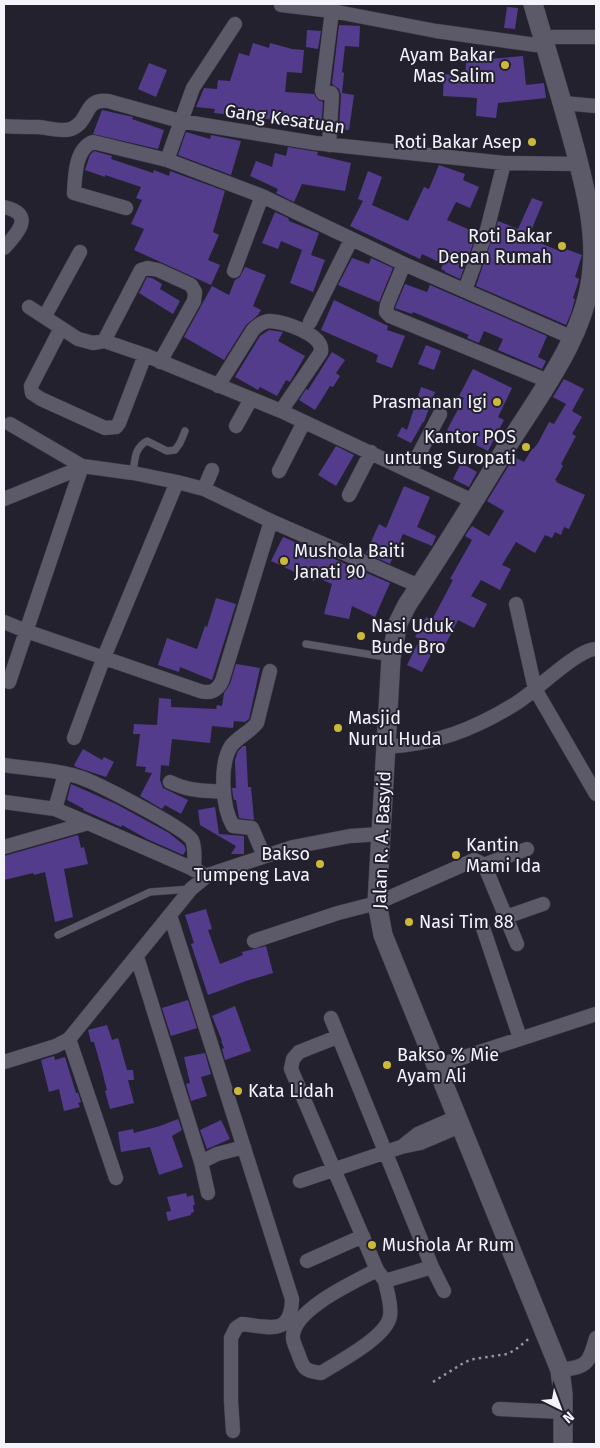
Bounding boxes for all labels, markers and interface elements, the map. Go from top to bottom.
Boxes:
place label: Ayam Bakar Mas Salim [400,44,495,87]
marker: Ayam Bakar Mas Salim [499,59,511,71]
street label: Gang Kesatuan [223,100,347,138]
place label: Roti Bakar Asep [394,131,522,153]
marker: Roti Bakar Asep [526,136,538,148]
place label: Roti Bakar Depan Rumah [438,225,552,268]
marker: Roti Bakar Depan Rumah [556,240,568,252]
place label: Prasmanan Igi [372,391,487,413]
marker: Prasmanan Igi [491,396,503,408]
place label: Kantor POS untung Suropati [384,426,516,469]
marker: Kantor POS untung Suropati [520,441,532,453]
place label: Mushola Baiti Janati 90 [294,540,405,583]
marker: Mushola Baiti Janati 90 [278,555,290,567]
place label: Nasi Uduk Bude Bro [371,615,454,658]
marker: Nasi Uduk Bude Bro [355,630,367,642]
place label: Masjid Nurul Huda [348,707,442,750]
marker: Masjid Nurul Huda [332,722,344,734]
street label: Jalan R. A. Basyid [369,771,395,909]
place label: Kantin Mami Ida [466,834,541,877]
place label: Bakso Tumpeng Lava [194,843,310,886]
marker: Kantin Mami Ida [450,849,462,861]
marker: Bakso Tumpeng Lava [314,858,326,870]
place label: Nasi Tim 88 [419,911,514,933]
marker: Nasi Tim 88 [403,916,415,928]
place label: Bakso % Mie Ayam Ali [397,1044,499,1087]
marker: Bakso % Mie Ayam Ali [381,1059,393,1071]
place label: Kata Lidah [248,1080,334,1102]
marker: Kata Lidah [232,1085,244,1097]
place label: Mushola Ar Rum [382,1234,515,1256]
marker: Mushola Ar Rum [366,1239,378,1251]
north arrow [535,1383,585,1433]
text: N [559,1408,578,1427]

